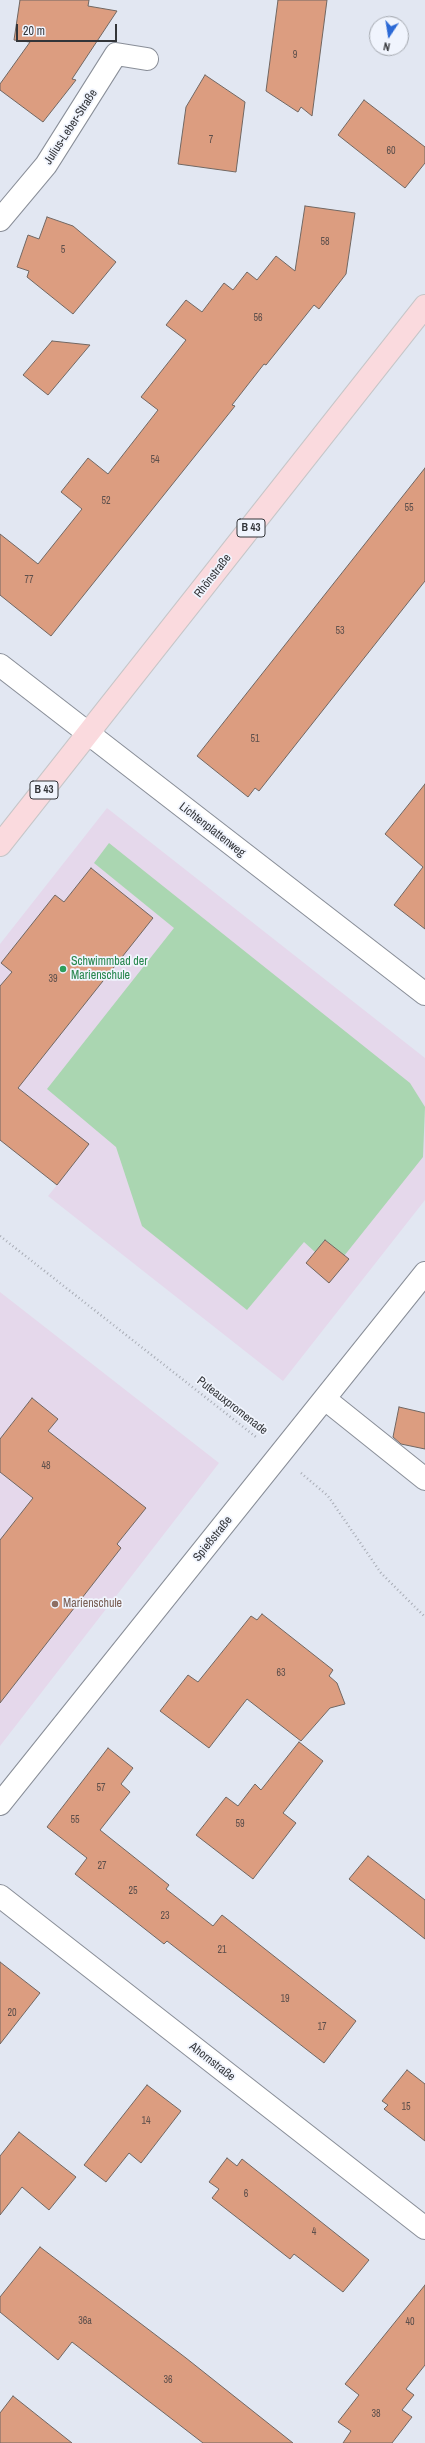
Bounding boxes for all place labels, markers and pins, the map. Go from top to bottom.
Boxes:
place label: Schwimmbad der Marienschule [71,955,148,983]
marker: Schwimmbad der Marienschule [58,964,68,974]
place label: Marienschule [63,1597,122,1611]
marker: Marienschule [50,1599,60,1609]

